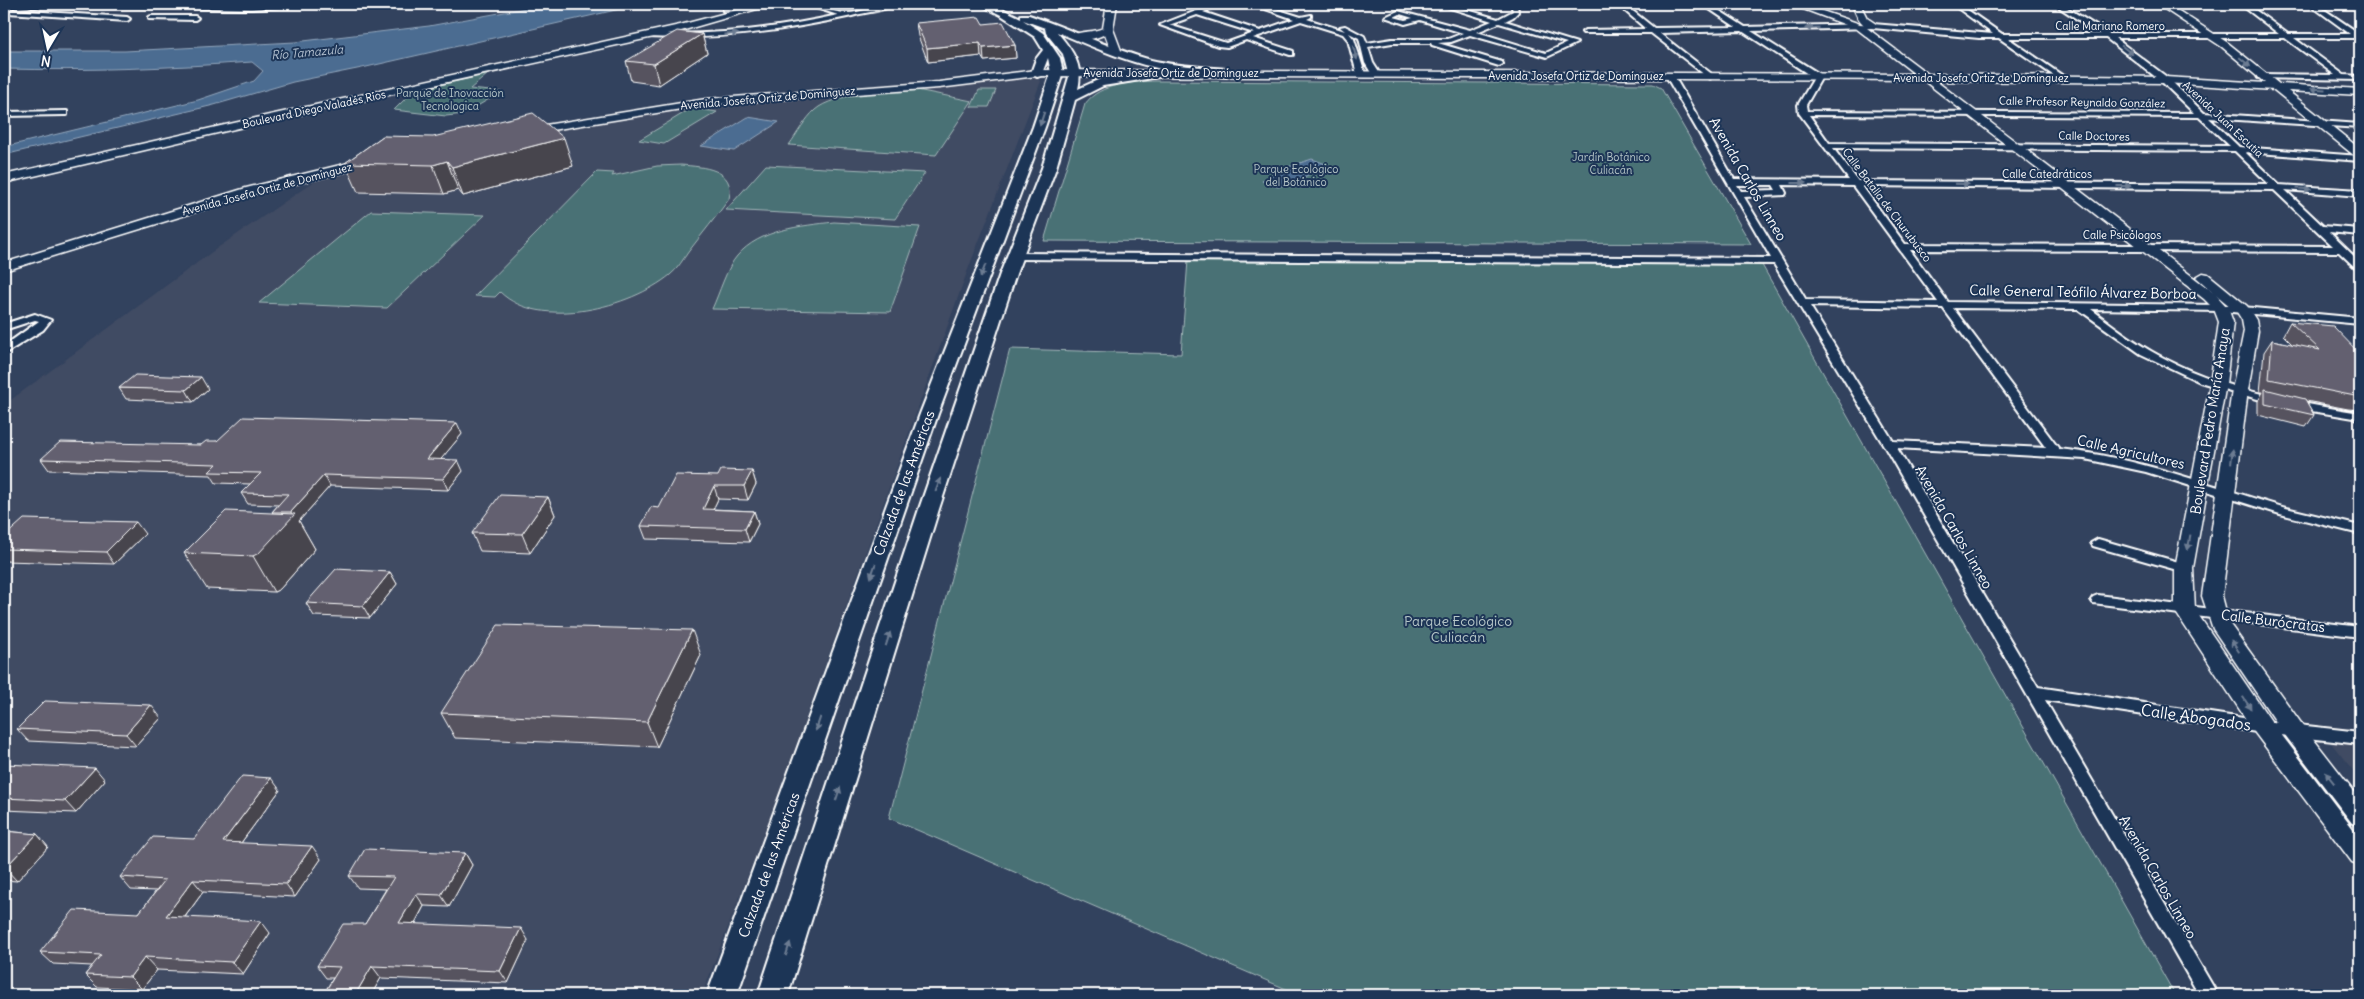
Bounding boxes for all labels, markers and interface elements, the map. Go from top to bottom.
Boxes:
street label: Calle Mariano Romero [2055,19,2165,33]
north arrow [22,22,72,72]
one-way arrow [1803,24,1819,32]
one-way arrow [724,29,740,37]
water label: Río Tamazula [271,41,345,63]
one-way arrow [2120,45,2133,56]
one-way arrow [1351,46,1359,61]
text: N [40,51,52,70]
one-way arrow [2238,56,2250,68]
street label: Avenida Josefa Ortiz de Domínguez [1083,66,1259,80]
street label: Avenida Josefa Ortiz de Domínguez [1488,69,1664,83]
street label: Avenida Josefa Ortiz de Domínguez [1893,71,2069,85]
street label: Avenida Juan Escutia [2180,78,2266,160]
street label: Avenida Josefa Ortiz de Domínguez [680,83,856,113]
one-way arrow [2309,85,2325,93]
park label: Parque de Inovacción Tecnologica [396,86,504,113]
street label: Boulevard Diego Valadés Ríos [241,87,387,131]
street label: Calle Profesor Reynaldo González [1999,94,2165,110]
one-way arrow [1038,112,1045,127]
street label: Avenida Carlos Linneo [1705,114,1791,244]
street label: Calle Doctores [2058,128,2130,144]
street label: Calle Batalla de Churubusco [1840,145,1934,265]
park label: Jardín Botánico Culiacán [1572,150,1650,177]
street label: Avenida Josefa Ortiz de Domínguez [180,160,354,218]
park label: Parque Ecológico del Botánico [1254,162,1338,189]
street label: Calle Catedráticos [2002,167,2092,181]
one-way arrow [1791,179,1807,187]
one-way arrow [1954,180,1970,188]
one-way arrow [2116,182,2132,190]
one-way arrow [2296,185,2312,193]
street label: Calle Psicólogos [2083,228,2161,242]
one-way arrow [979,264,987,278]
street label: Calle General Teófilo Álvarez Borboa [1969,281,2197,303]
street label: Boulevard Pedro María Anaya [2186,326,2234,516]
street label: Calzada de las Américas [869,408,939,558]
street label: Calle Agricultores [2075,431,2187,473]
one-way arrow [2228,448,2236,464]
street label: Avenida Carlos Linneo [1911,462,1997,592]
one-way arrow [934,477,942,492]
one-way arrow [2185,535,2193,550]
one-way arrow [868,564,876,579]
street label: Calle Burócratas [2220,606,2326,636]
park label: Parque Ecológico Culiacán [1404,612,1512,646]
one-way arrow [885,632,892,647]
one-way arrow [2231,639,2240,653]
one-way arrow [2242,697,2252,710]
street label: Calle Abogados [2140,699,2252,735]
one-way arrow [814,717,822,732]
one-way arrow [2325,772,2336,785]
one-way arrow [834,786,842,801]
street label: Calzada de las Américas [734,790,804,940]
street label: Avenida Carlos Linneo [2115,812,2201,942]
one-way arrow [785,941,793,956]

